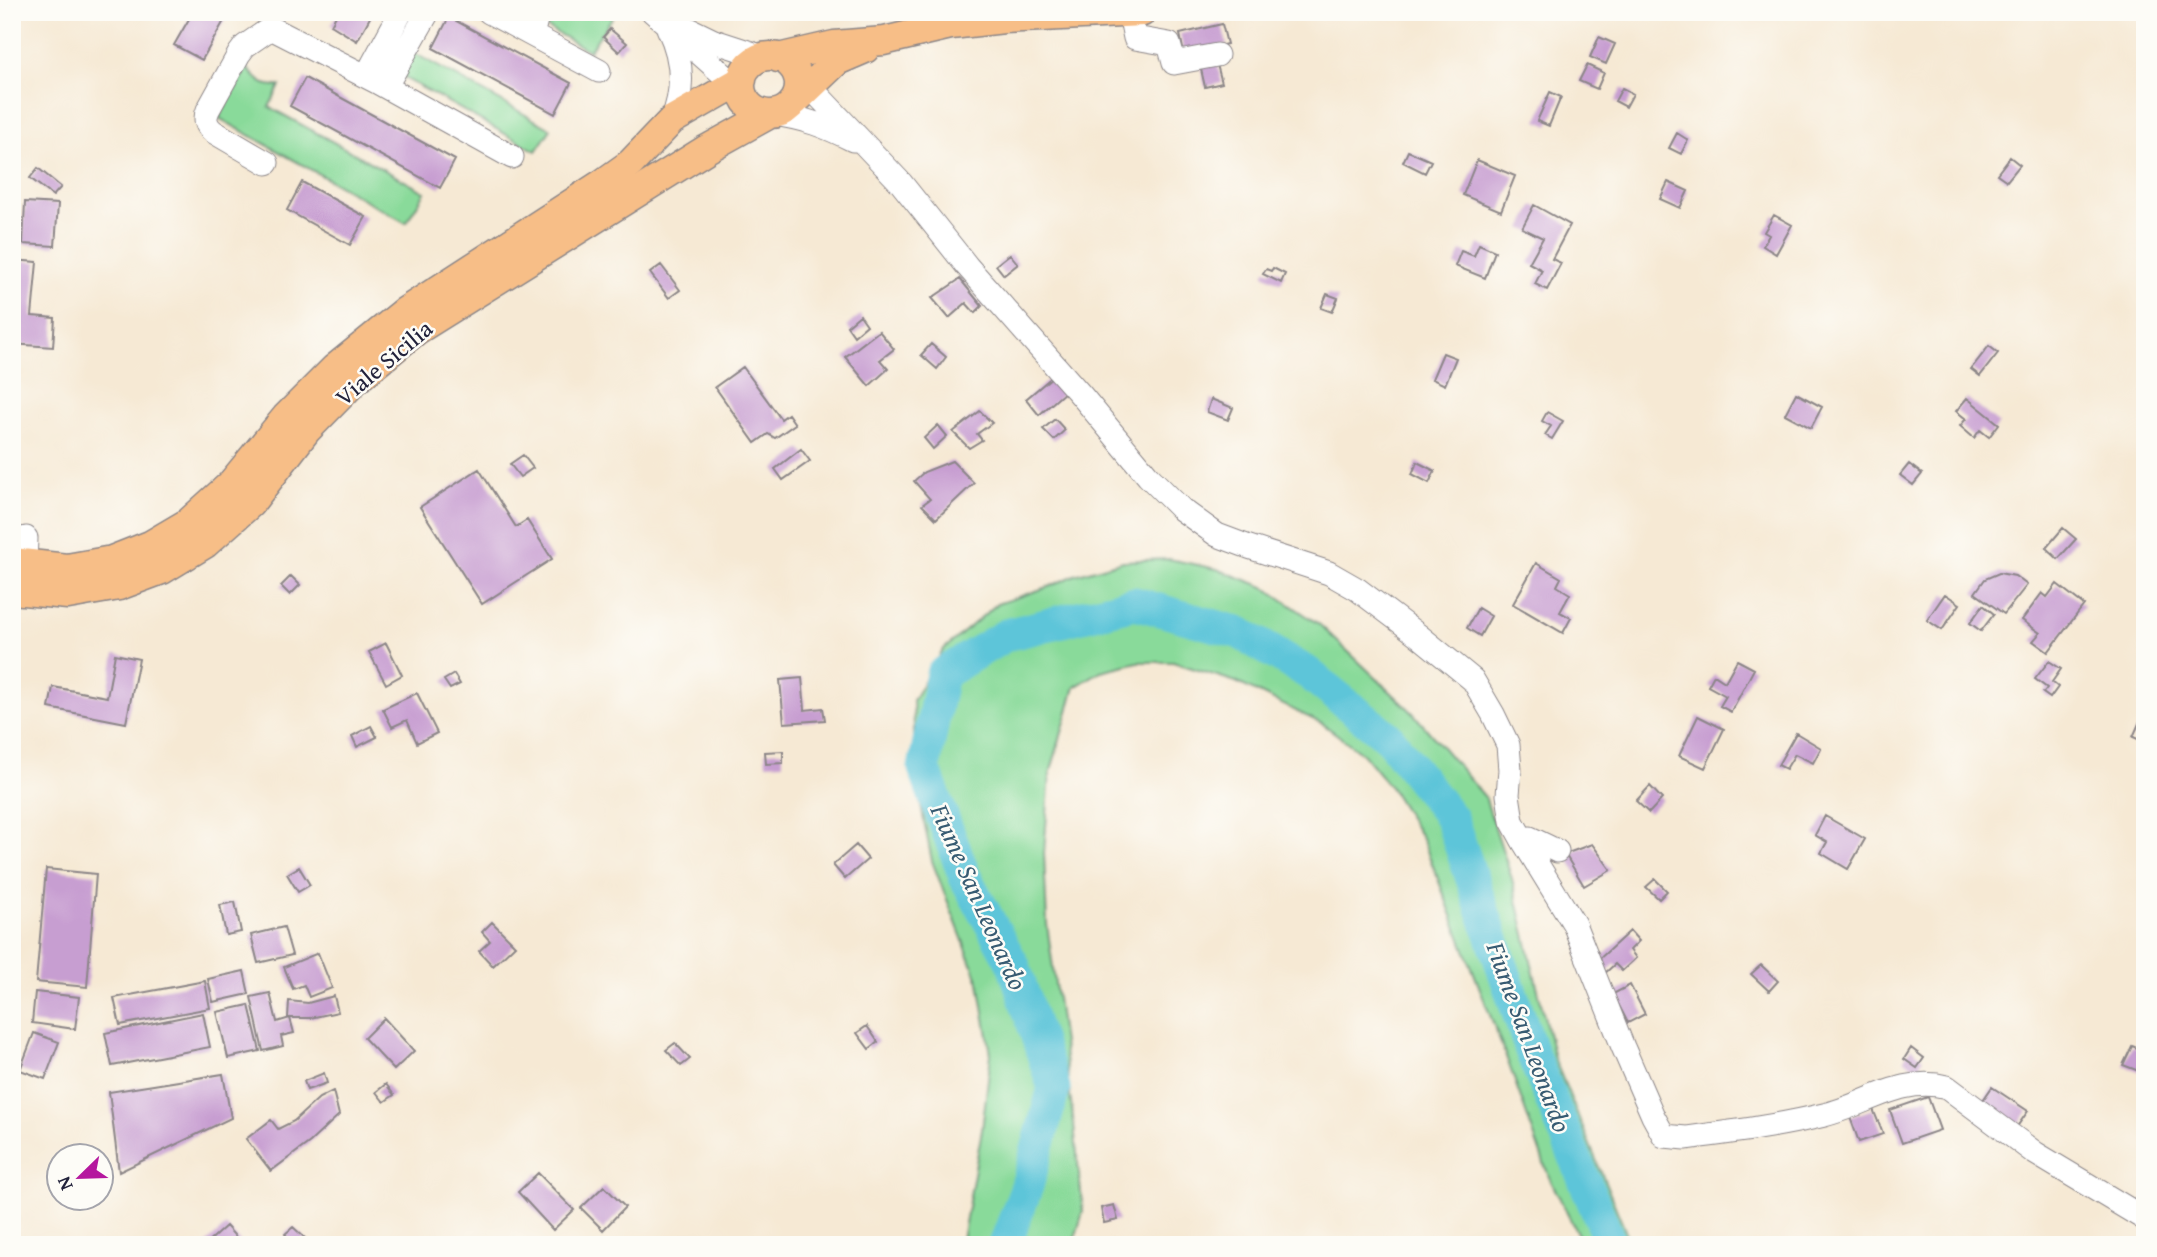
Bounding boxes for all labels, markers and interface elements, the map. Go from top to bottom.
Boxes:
street label: Viale Sicilia [327,311,441,414]
water label: Fiume San Leonardo [921,797,1038,996]
water label: Fiume San Leonardo [1477,935,1582,1138]
north arrow [46,1142,116,1212]
text: N [49,1172,80,1195]

